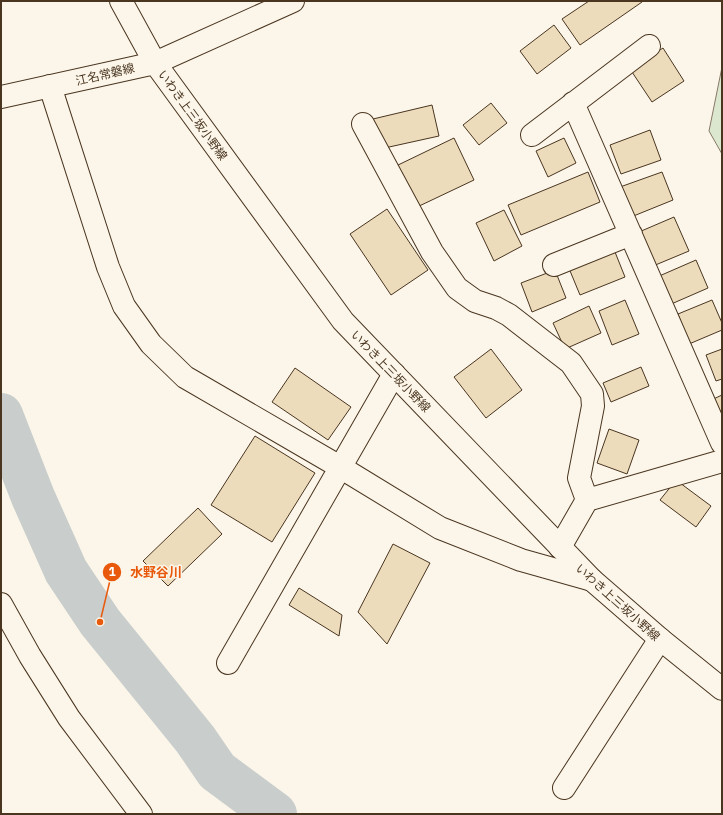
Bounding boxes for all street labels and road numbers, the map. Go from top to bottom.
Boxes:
street label: 江名常磐線 [74,60,136,88]
street label: いわき上三坂小野線 [155,67,231,163]
street label: いわき上三坂小野線 [348,327,434,415]
street label: いわき上三坂小野線 [573,560,663,644]

